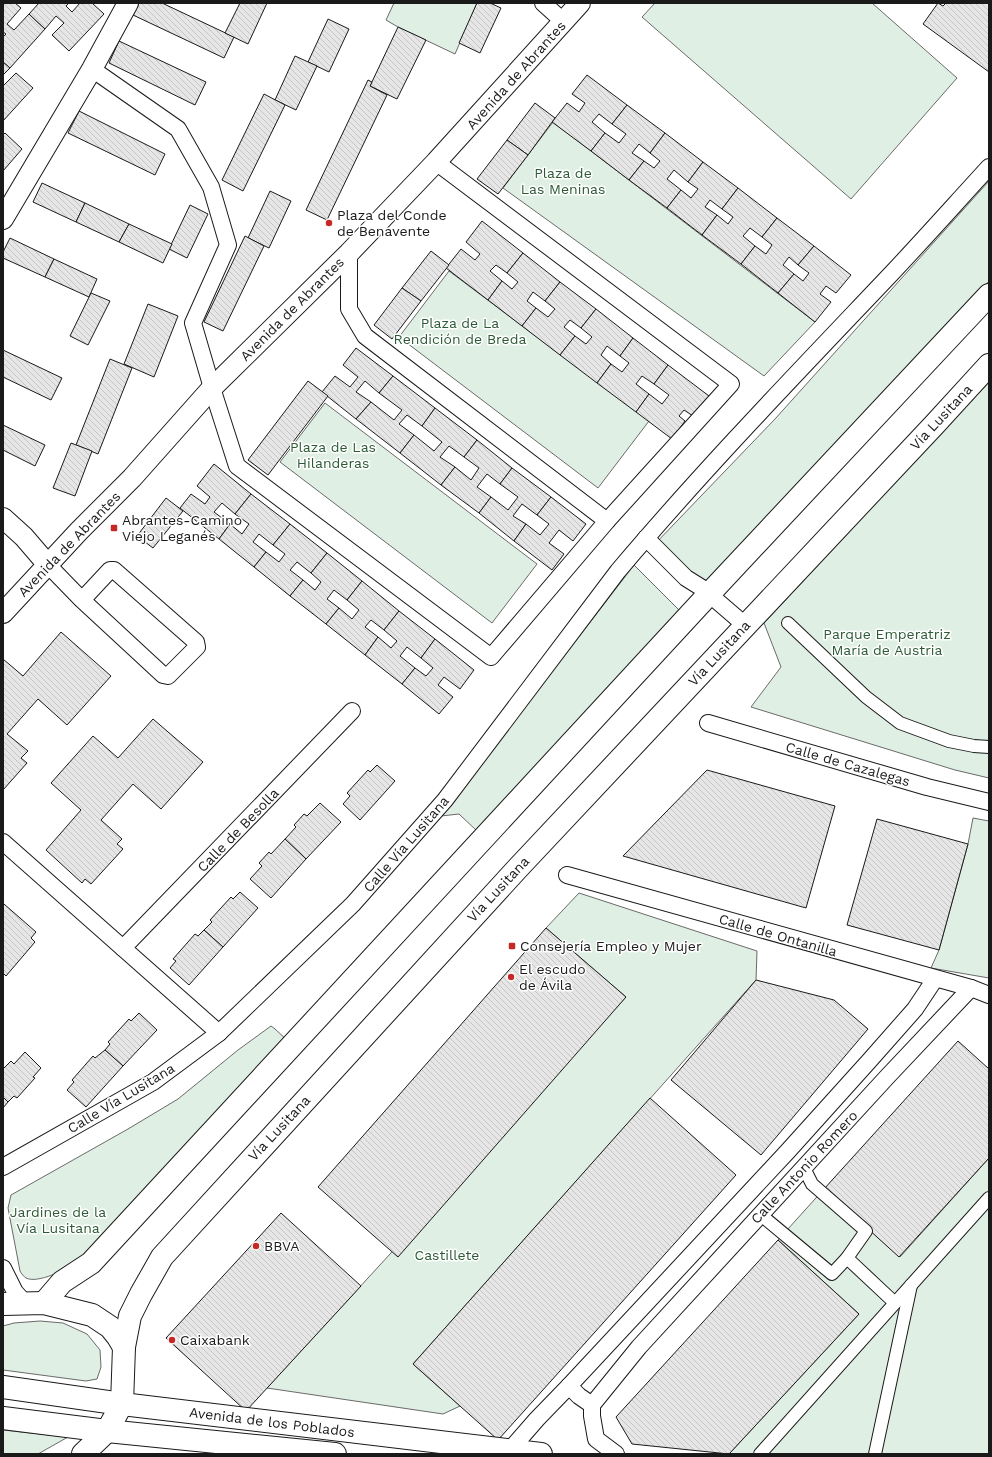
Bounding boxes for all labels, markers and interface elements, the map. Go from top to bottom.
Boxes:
street label: Avenida de Abrantes [463,18,569,132]
park label: Plaza de Las Meninas [521,165,605,197]
place label: Plaza del Conde de Benavente [337,207,447,239]
marker: Plaza del Conde de Benavente [324,218,334,228]
street label: Avenida de Abrantes [237,254,347,364]
park label: Plaza de La Rendición de Breda [394,315,526,347]
street label: Vía Lusitana [907,381,975,453]
park label: Plaza de Las Hilanderas [290,439,376,471]
street label: Avenida de Abrantes [15,488,123,600]
place label: Abrantes-Camino Viejo Leganés [122,512,242,544]
marker: Abrantes-Camino Viejo Leganés [109,523,119,533]
street label: Vía Lusitana [685,617,753,689]
park label: Parque Emperatriz María de Austria [823,626,951,658]
street label: Calle de Cazalegas [784,739,912,789]
street label: Calle de Besolla [194,785,282,875]
street label: Calle Vía Lusitana [360,793,452,895]
street label: Vía Lusitana [464,853,532,925]
street label: Calle de Ontanilla [717,910,839,960]
place label: Consejería Empleo y Mujer [520,938,702,954]
marker: Consejería Empleo y Mujer [507,941,517,951]
place label: El escudo de Ávila [519,961,586,993]
marker: El escudo de Ávila [506,972,516,982]
street label: Calle Vía Lusitana [65,1060,177,1136]
street label: Vía Lusitana [245,1092,313,1164]
street label: Calle Antonio Romero [747,1107,861,1227]
park label: Jardines de la Vía Lusitana [10,1204,106,1236]
place label: BBVA [264,1238,300,1254]
marker: BBVA [251,1241,261,1251]
park label: Castillete [415,1247,479,1263]
place label: Caixabank [180,1332,250,1348]
marker: Caixabank [167,1335,177,1345]
street label: Avenida de los Poblados [188,1404,356,1440]

